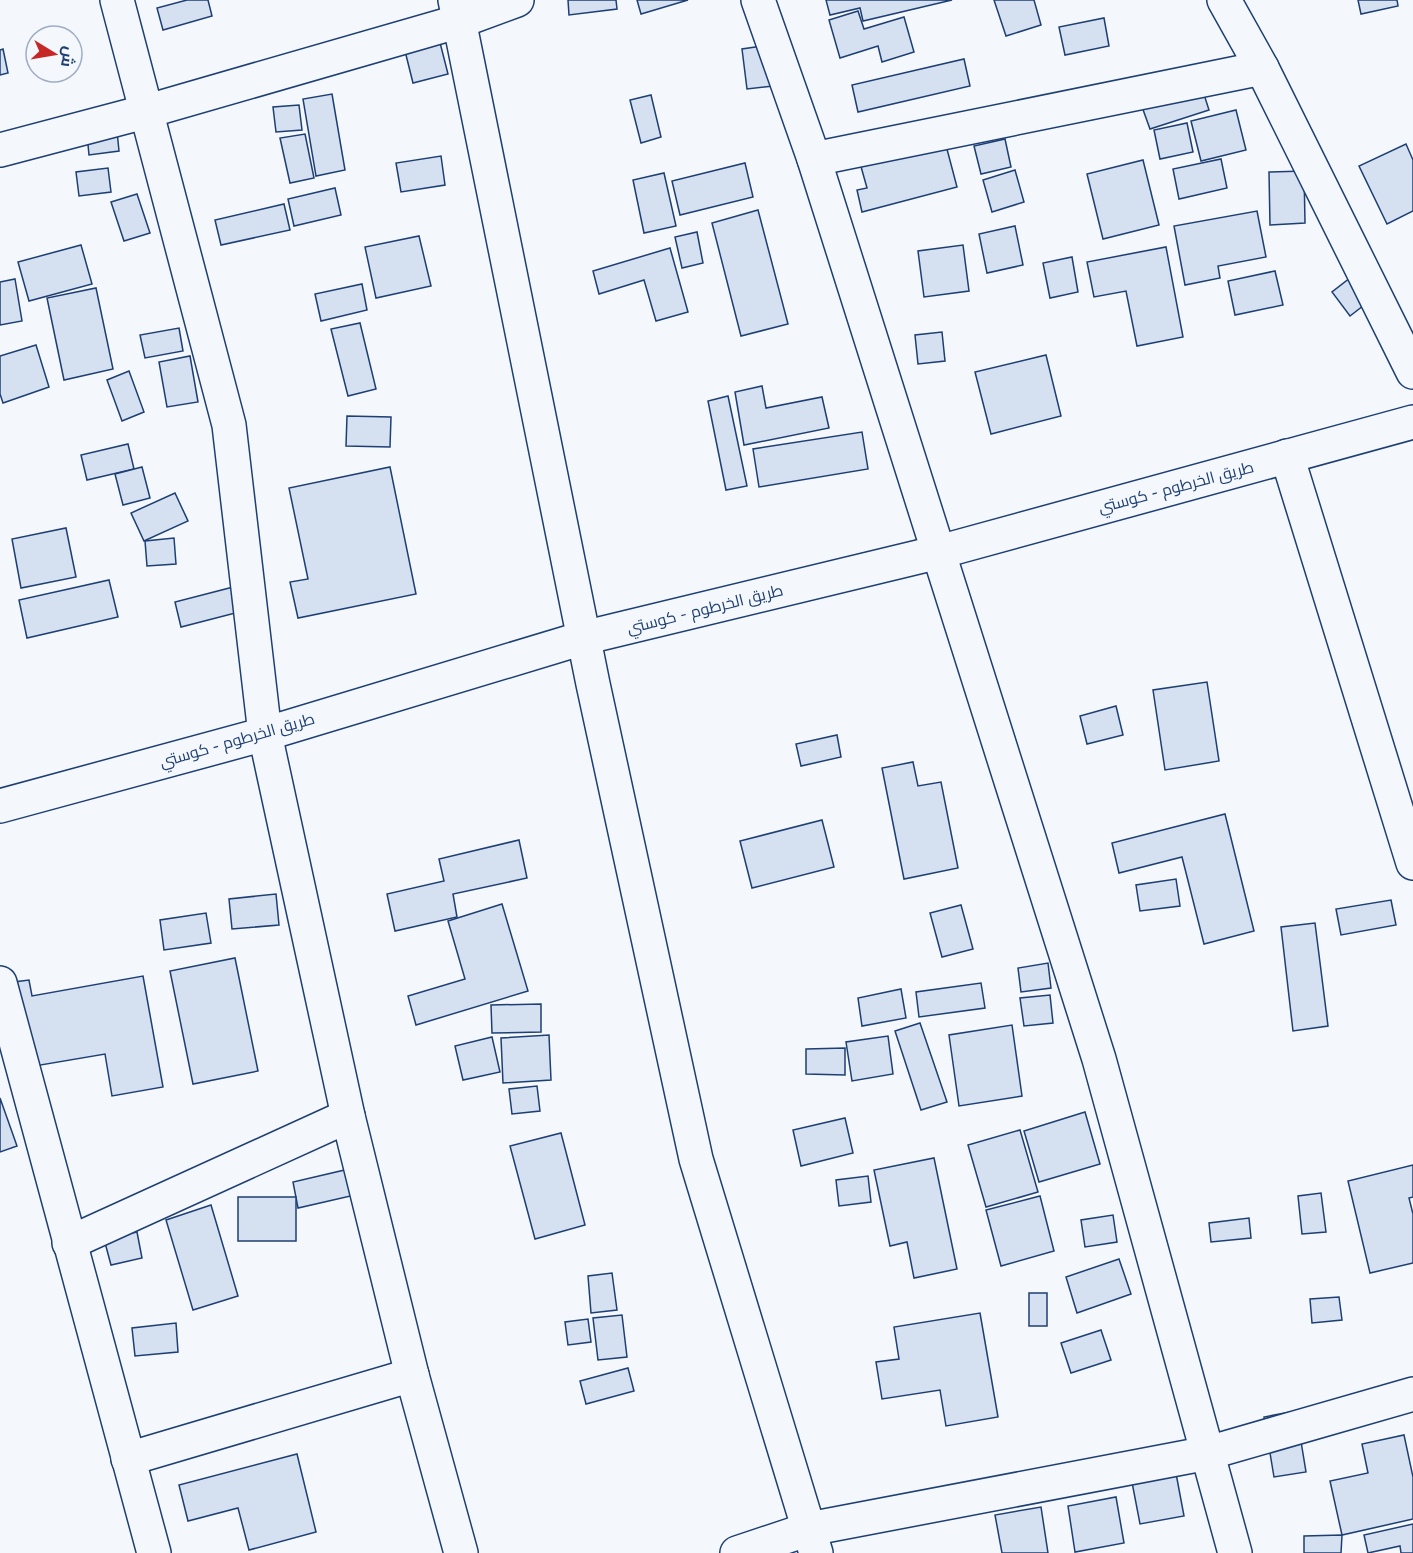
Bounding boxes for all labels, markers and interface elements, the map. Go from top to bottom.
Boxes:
north arrow [24,24,84,84]
text: ش [57,45,80,69]
street label: طريق الخرطوم - كوستي [1096,457,1257,521]
street label: طريق الخرطوم - كوستي [625,580,786,641]
street label: طريق الخرطوم - كوستي [157,709,318,775]

